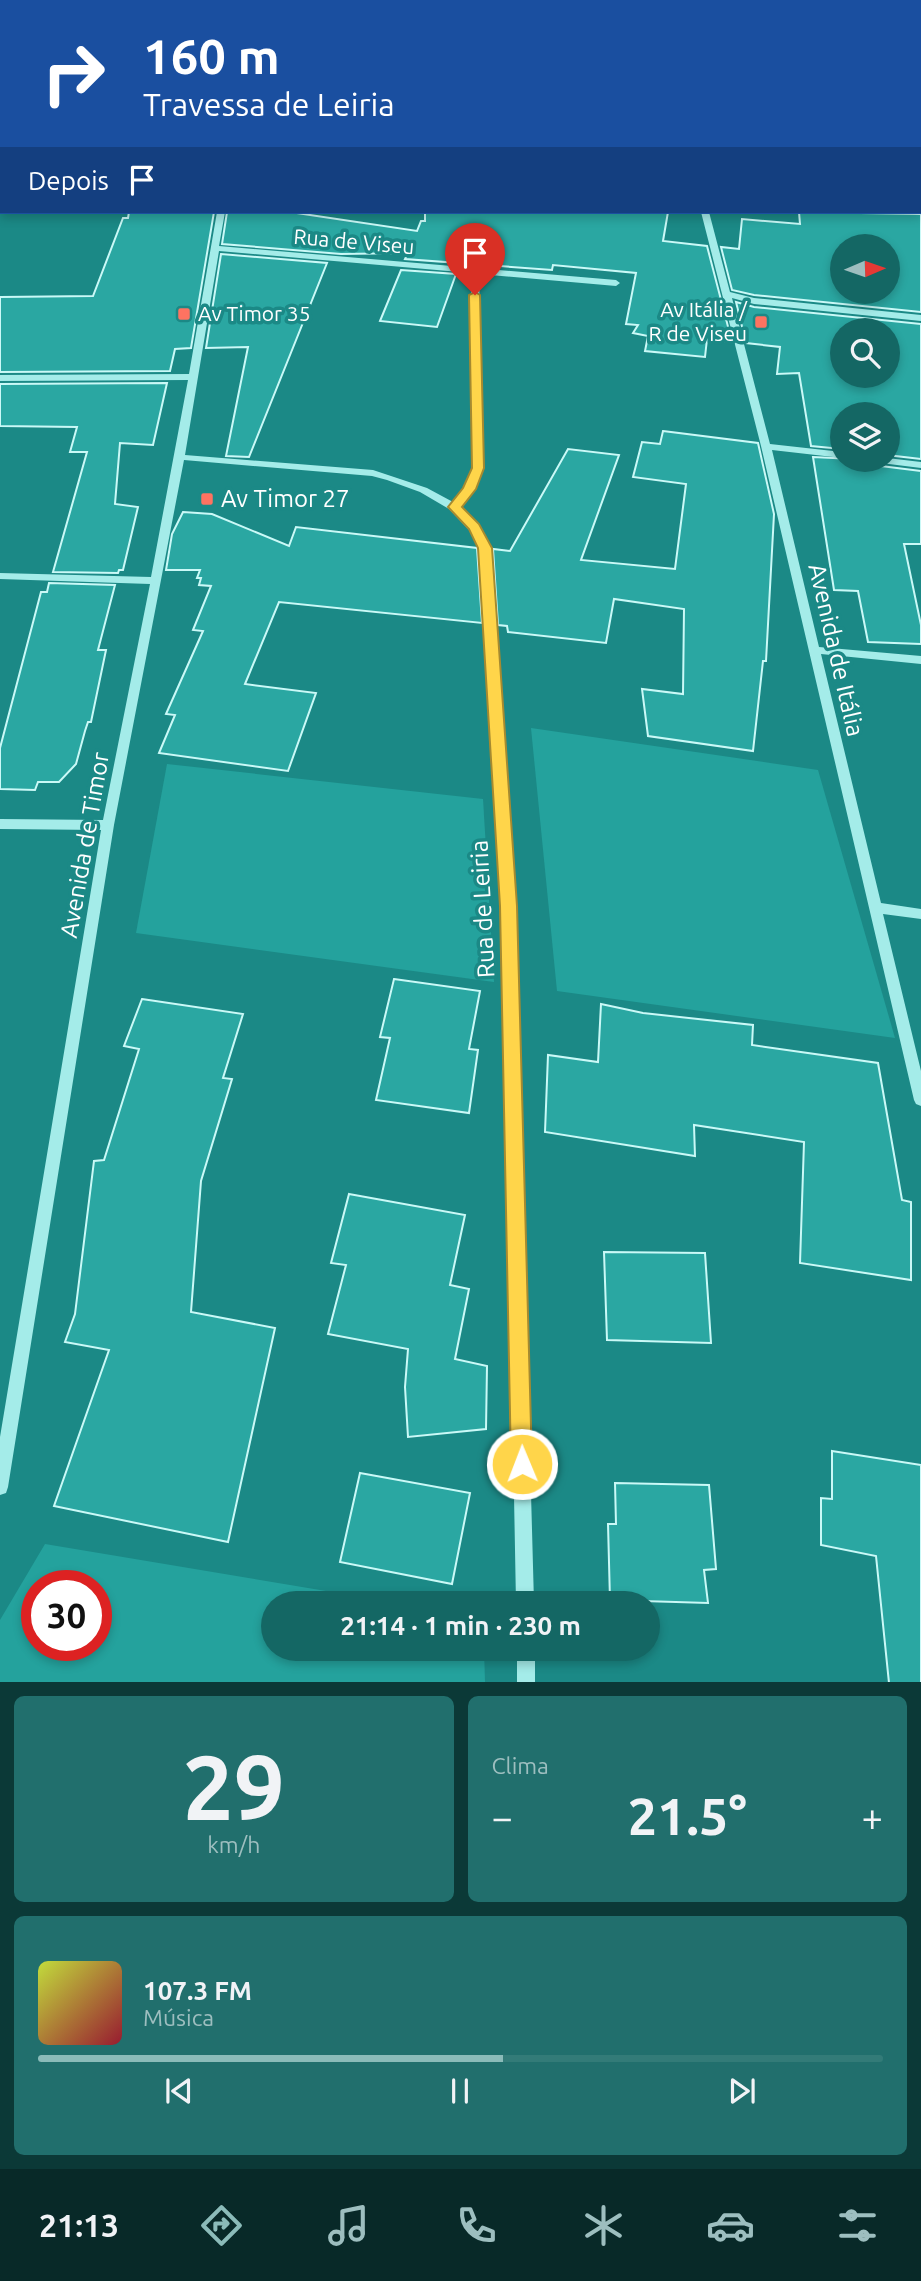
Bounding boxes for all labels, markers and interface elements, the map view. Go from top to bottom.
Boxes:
icon: right [28,28,119,119]
text: 160 m [143,28,280,83]
text: Travessa de Leiria [143,86,395,122]
icon: arrive [123,161,161,199]
text: Depois [28,166,109,195]
pin [445,223,505,295]
street label: Rua de Viseu [293,224,415,258]
icon: arrive [456,234,494,272]
north arrow [830,234,900,304]
map controls [830,234,900,472]
place label: Av Itália / R de Viseu [649,297,748,345]
place label: Av Timor 35 [198,301,311,325]
marker: Av Timor 35 [176,306,192,322]
marker: Av Itália / R de Viseu [753,314,769,330]
button: search [830,318,900,388]
button: layers [830,402,900,472]
place label: Av Timor 27 [221,485,350,512]
marker: Av Timor 27 [199,491,215,507]
street label: Avenida de Itália [803,561,870,739]
street label: Avenida de Timor [55,750,114,940]
street label: Rua de Leiria [465,839,500,979]
position arrow [485,1427,559,1501]
speed limit sign: 30 [21,1570,112,1661]
text: 21:14 · 1 min · 230 m [340,1611,581,1640]
text: 29 [182,1735,285,1837]
text: Clima [492,1753,549,1778]
text: 21.5° [628,1787,747,1845]
text: − [492,1796,513,1838]
text: + [862,1796,883,1838]
text: km/h [207,1832,260,1857]
text: 107.3 FM [143,1976,252,2005]
text: Música [143,2005,214,2030]
icon: previous [160,2072,198,2110]
icon: pause [441,2072,479,2110]
icon: next [723,2072,761,2110]
icon: directions [197,2201,246,2250]
icon: music [324,2201,373,2250]
icon: phone [452,2201,501,2250]
icon: climate [579,2201,628,2250]
icon: car [706,2201,755,2250]
icon: filters [833,2201,882,2250]
text: 21:13 [39,2207,119,2243]

